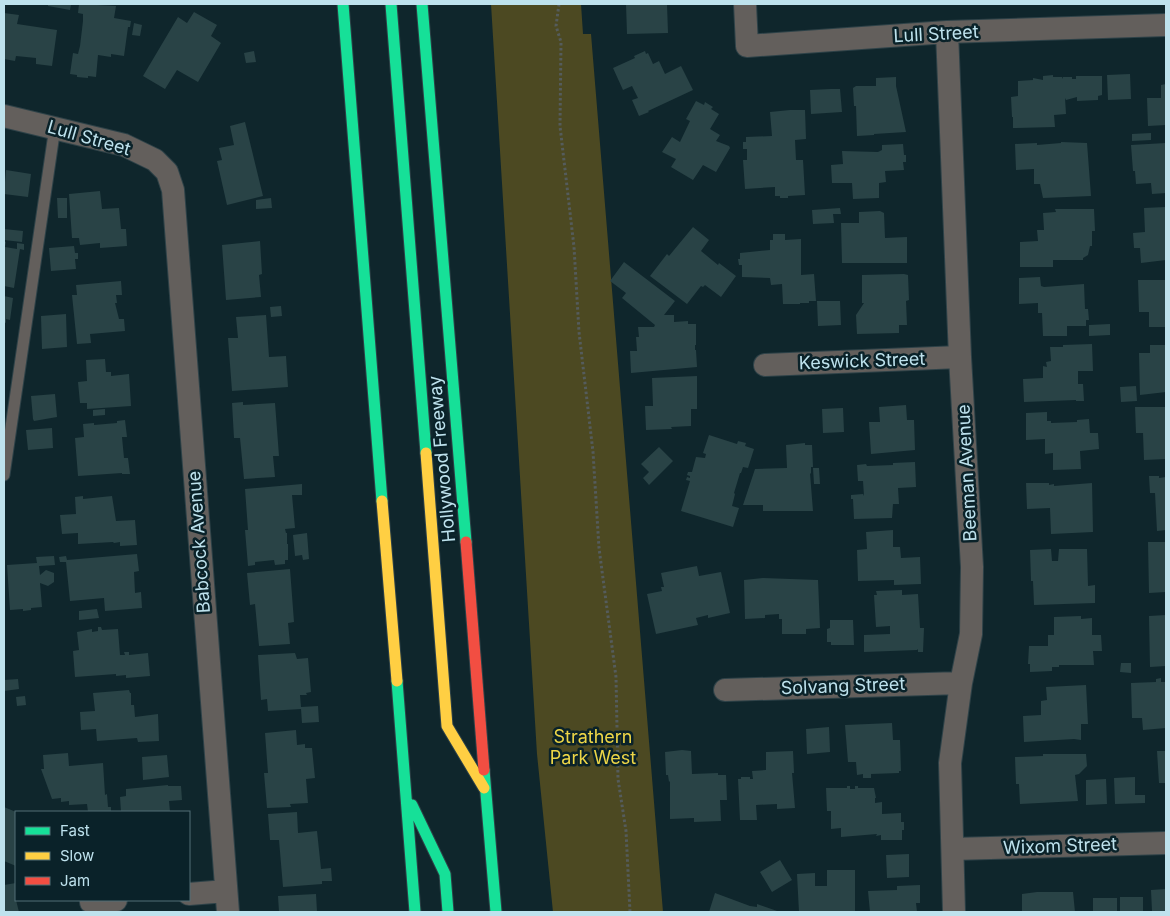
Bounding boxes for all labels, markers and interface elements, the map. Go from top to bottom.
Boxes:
street label: Lull Street [893,21,979,46]
street label: Lull Street [45,116,133,159]
street label: Keswick Street [798,348,926,373]
street label: Hollywood Freeway [424,375,459,543]
street label: Beeman Avenue [952,404,981,542]
street label: Babcock Avenue [183,470,214,614]
street label: Solvang Street [780,673,906,698]
park label: Strathern Park West [550,726,636,768]
legend [15,811,190,901]
text: Fast [60,821,90,840]
street label: Wixom Street [1003,833,1117,858]
text: Slow [60,846,94,865]
text: Jam [60,871,90,890]

